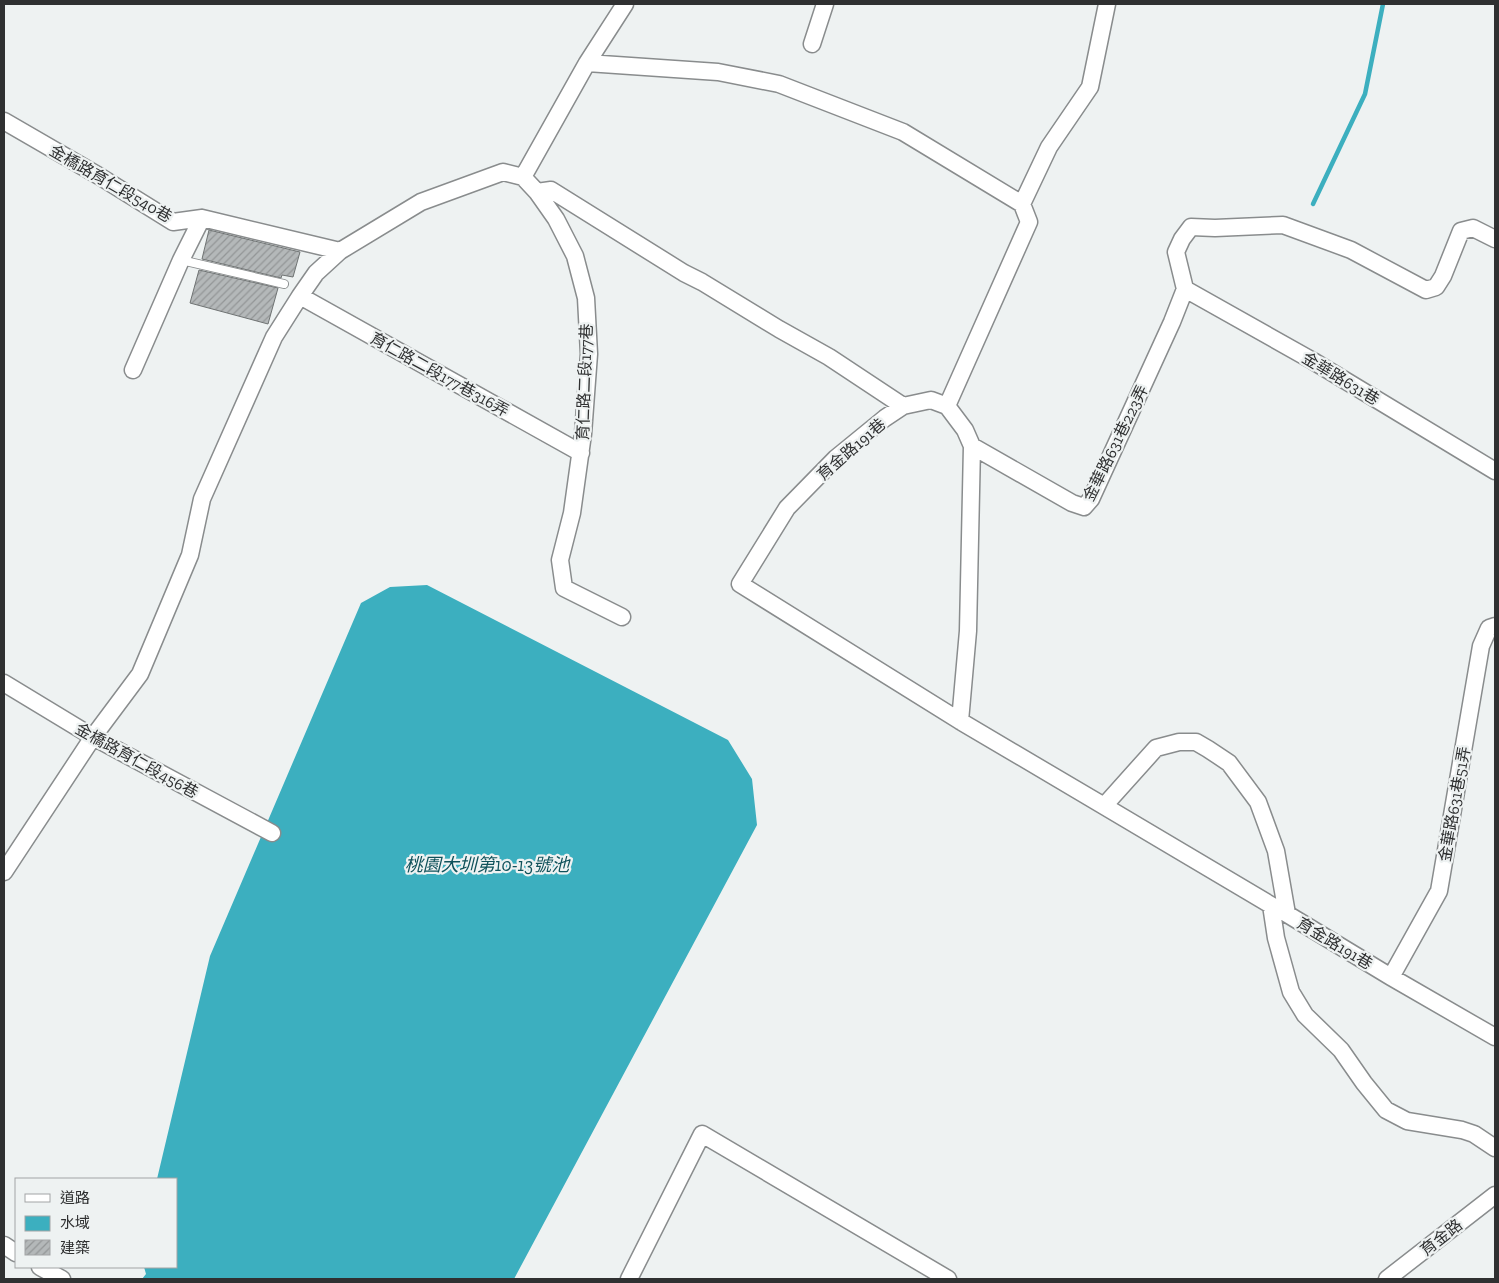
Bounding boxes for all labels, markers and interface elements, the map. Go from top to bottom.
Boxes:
street label: 金橋路育仁段540巷 [46,141,175,226]
street label: 育仁路二段177巷 [573,323,596,441]
street label: 育仁路二段177巷316弄 [367,328,512,420]
street label: 金華路631巷 [1299,348,1383,409]
street label: 金華路631巷223弄 [1079,382,1152,504]
street label: 育金路191巷 [813,414,890,484]
street label: 金橋路育仁段456巷 [72,719,201,802]
street label: 金華路631巷51弄 [1435,745,1474,863]
water label: 桃園大圳第10-13號池 [405,854,571,876]
street label: 育金路191巷 [1293,913,1376,973]
legend [15,1178,178,1268]
text: 道路 [60,1189,90,1207]
text: 水域 [60,1214,90,1232]
street label: 育金路 [1417,1215,1466,1260]
text: 建築 [60,1239,90,1257]

